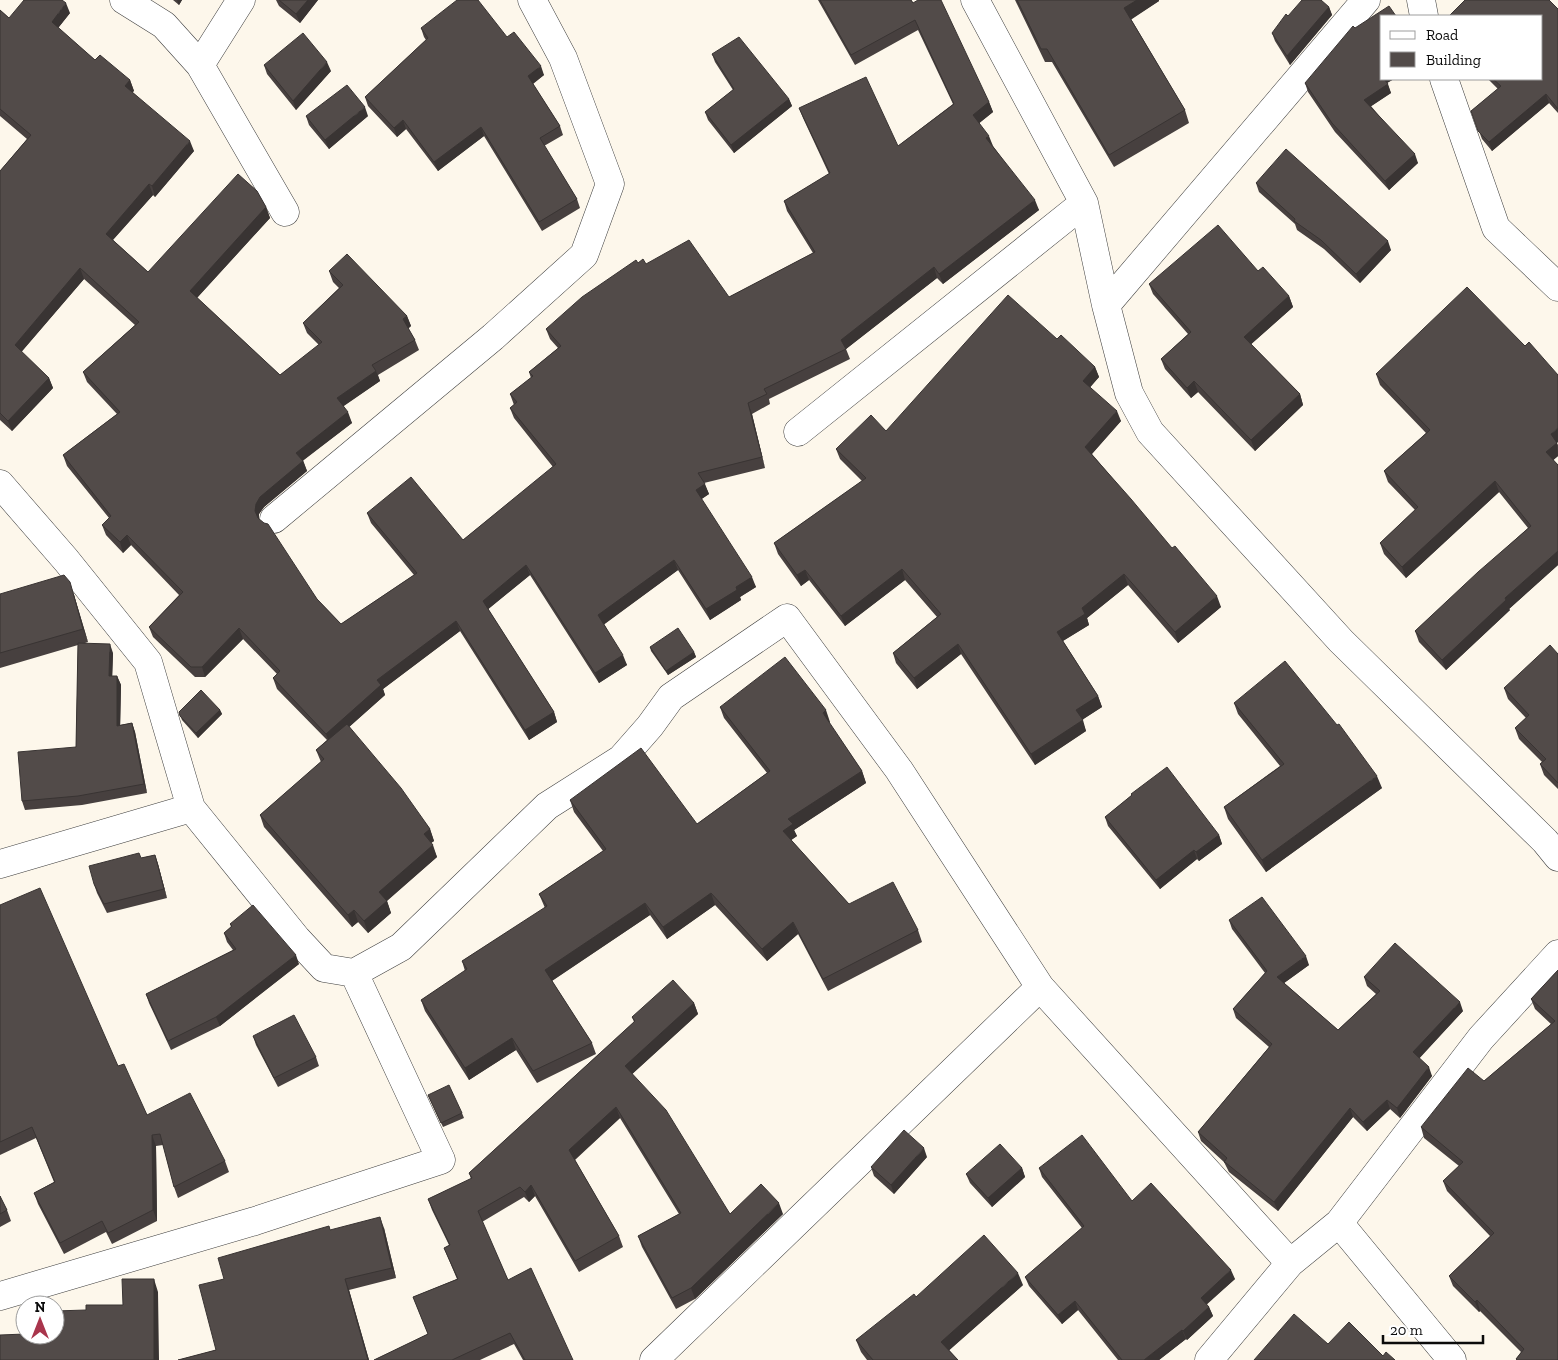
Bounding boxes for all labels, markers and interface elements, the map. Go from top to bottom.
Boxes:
legend [1380,15,1543,80]
text: Road [1426,26,1459,44]
text: Building [1426,51,1481,69]
north arrow [15,1295,65,1345]
text: N [35,1299,46,1316]
scale bar [1383,1312,1483,1344]
text: 20 m [1390,1321,1423,1339]

